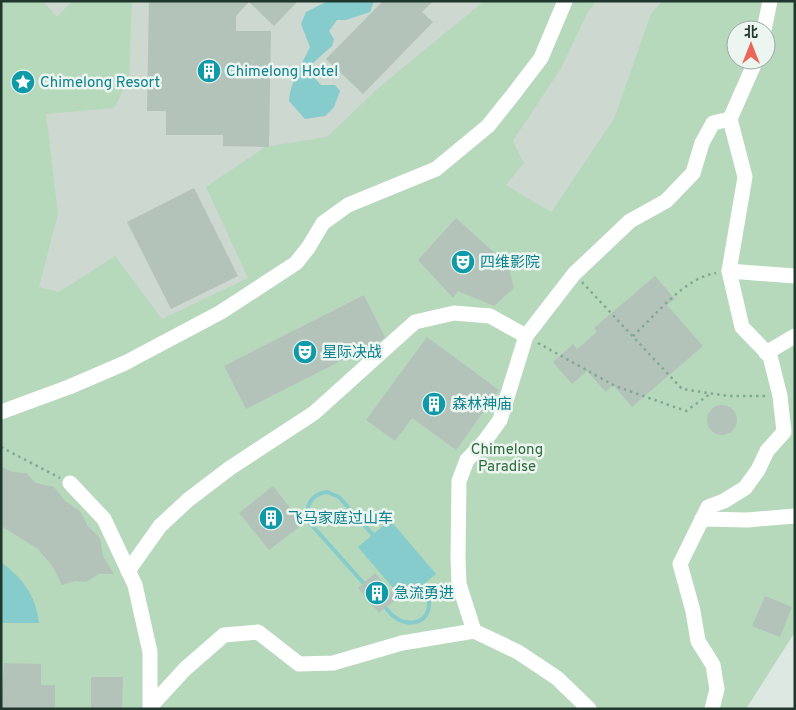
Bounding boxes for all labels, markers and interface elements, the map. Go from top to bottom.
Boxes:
north arrow [726,20,776,70]
text: 北 [744,25,758,42]
building icon: Chimelong Hotel [196,58,222,84]
place label: Chimelong Hotel [226,63,338,82]
place icon: Chimelong Resort [10,69,36,95]
place label: Chimelong Resort [40,74,160,93]
theatre icon: 四维影院 [450,249,476,275]
place label: 四维影院 [480,254,540,273]
theatre icon: 星际决战 [292,339,318,365]
place label: 星际决战 [322,344,382,363]
building icon: 森林神庙 [421,391,447,417]
place label: 森林神庙 [452,396,512,415]
park label: Chimelong Paradise [471,441,543,477]
building icon: 飞马家庭过山车 [258,505,284,531]
place label: 飞马家庭过山车 [288,510,393,529]
building icon: 急流勇进 [364,580,390,606]
place label: 急流勇进 [394,585,454,604]

